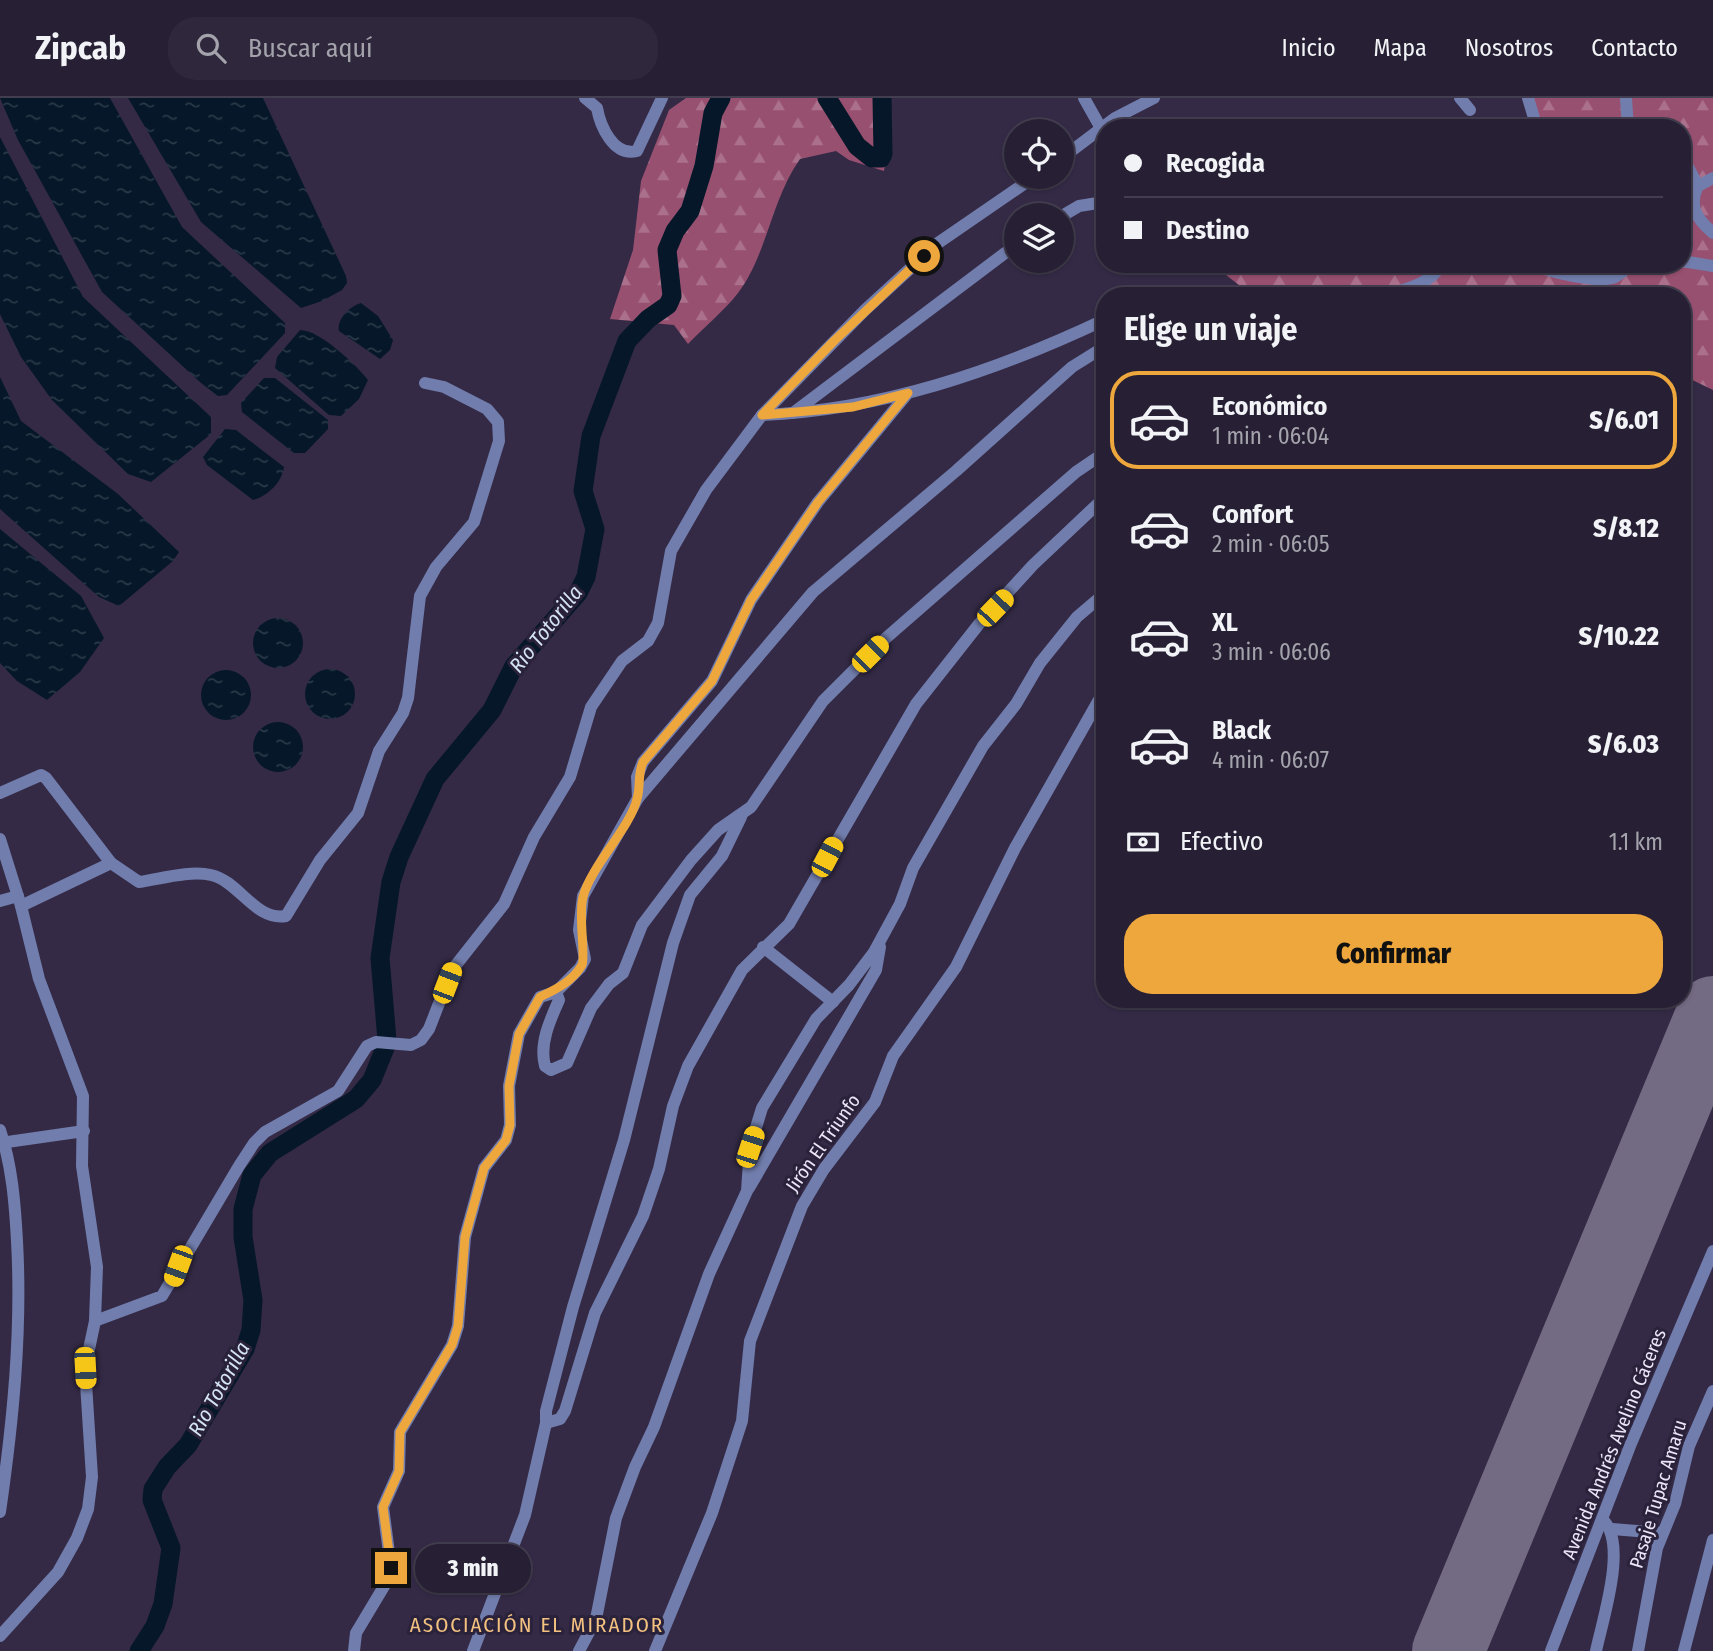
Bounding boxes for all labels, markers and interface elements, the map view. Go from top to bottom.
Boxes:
search box [168,17,658,80]
text: Zipcab [35,28,126,68]
icon: search [192,29,230,67]
text: Buscar aquí [248,33,373,64]
text: Inicio [1282,34,1336,62]
text: Mapa [1374,34,1427,62]
text: Nosotros [1465,34,1553,62]
text: Contacto [1591,34,1678,62]
map controls [1004,119,1074,273]
button: locate [1004,119,1074,189]
text: Recogida [1166,148,1265,179]
button: layers [1004,203,1074,273]
text: Destino [1166,215,1249,246]
route start [908,240,940,272]
text: Elige un viaje [1124,310,1297,348]
icon: car [1128,389,1191,452]
text: Económico [1212,391,1327,422]
text: S/6.01 [1589,405,1659,436]
text: 1 min · 06:04 [1212,422,1329,450]
icon: car [1128,497,1191,560]
text: Confort [1212,499,1293,530]
text: S/8.12 [1593,513,1659,544]
text: 2 min · 06:05 [1212,530,1330,558]
water label: Rio Totorilla [504,580,588,678]
car [973,586,1018,630]
icon: car [1128,605,1191,668]
text: XL [1212,607,1238,638]
text: S/10.22 [1579,621,1659,652]
car [848,632,893,676]
text: 3 min · 06:06 [1212,638,1331,666]
icon: car [1128,713,1191,776]
text: Black [1212,715,1271,746]
text: S/6.03 [1588,729,1659,760]
text: 4 min · 06:07 [1212,746,1329,774]
icon: cash [1124,823,1162,861]
text: Efectivo [1180,826,1264,857]
text: 1.1 km [1609,828,1663,856]
car [808,834,847,880]
button: Confirmar [1124,914,1663,994]
car [430,960,465,1006]
street label: Jirón El Triunfo [781,1090,865,1196]
car [734,1124,767,1170]
car [161,1243,196,1289]
street label: Avenida Andrés Avelino Cáceres [1557,1325,1671,1563]
water label: Rio Totorilla [182,1337,256,1441]
car [74,1346,97,1390]
street label: Pasaje Tupac Amaru [1624,1417,1692,1571]
callout: 3 min [416,1544,531,1592]
route end [375,1552,407,1584]
text: 3 min [447,1554,499,1582]
district label: ASOCIACIÓN EL MIRADOR [410,1612,664,1638]

